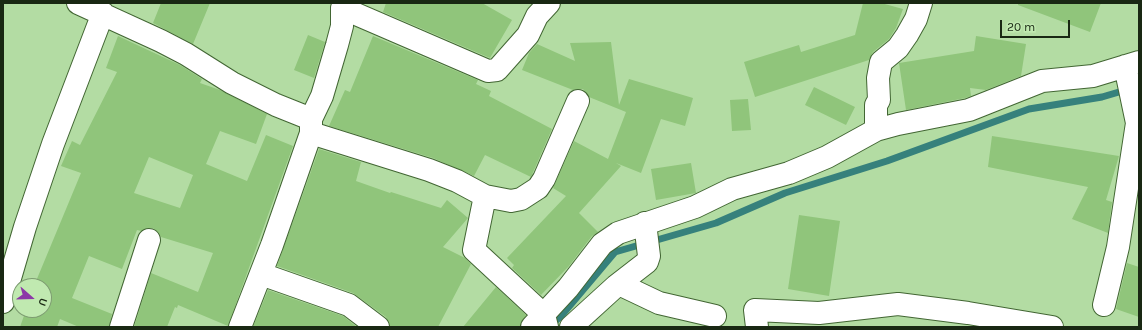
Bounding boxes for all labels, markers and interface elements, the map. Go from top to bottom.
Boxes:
scale bar [1002,12,1072,38]
text: 20 m [1007,20,1035,34]
north arrow [12,278,52,318]
text: U [35,296,50,308]

